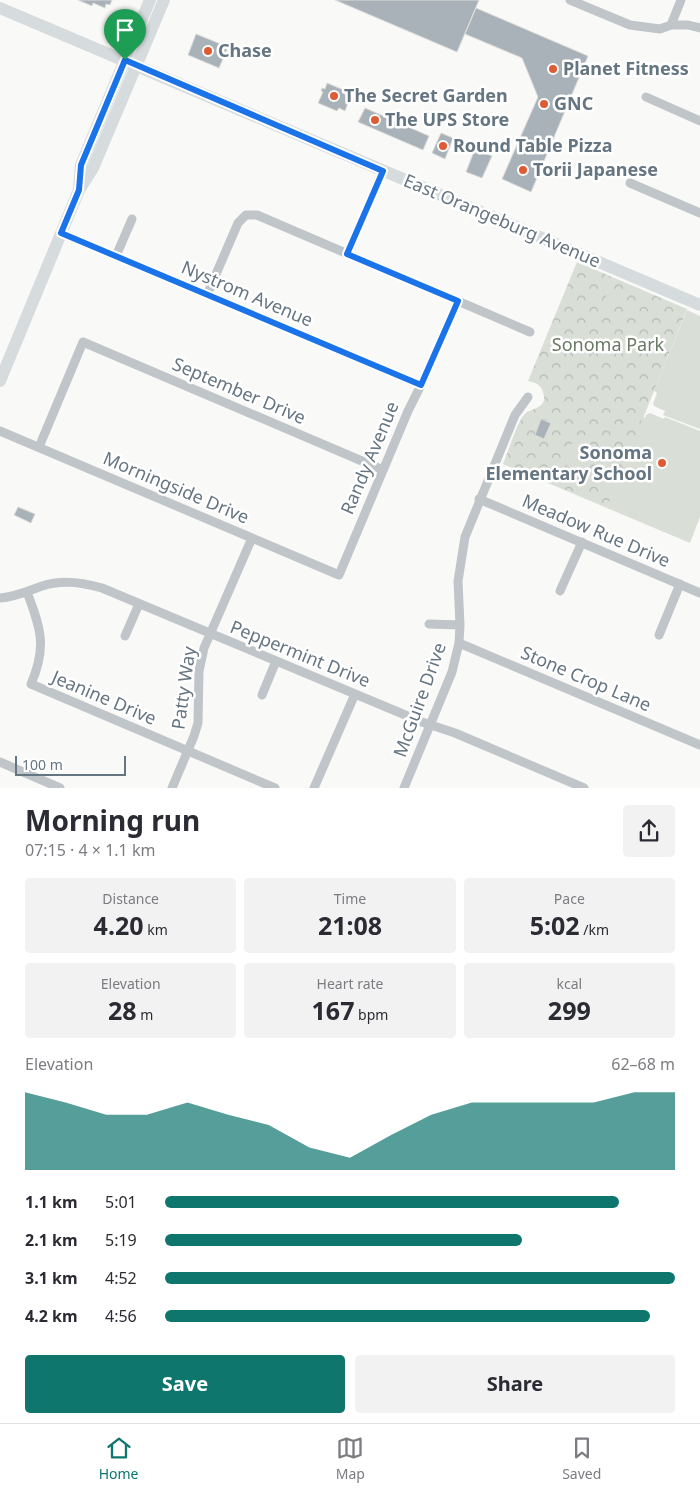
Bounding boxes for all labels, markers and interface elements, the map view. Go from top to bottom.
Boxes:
pin [104,9,146,60]
icon: arrive [111,16,139,44]
place label: Chase [218,38,272,62]
marker: Chase [202,45,214,57]
place label: Planet Fitness [563,56,689,80]
marker: Planet Fitness [547,63,559,75]
place label: The Secret Garden [344,83,508,107]
marker: The Secret Garden [328,90,340,102]
place label: GNC [554,91,593,115]
marker: GNC [538,98,550,110]
place label: The UPS Store [385,107,509,131]
marker: The UPS Store [369,114,381,126]
place label: Round Table Pizza [453,133,613,157]
marker: Round Table Pizza [437,140,449,152]
place label: Torii Japanese [533,157,658,181]
marker: Torii Japanese [517,164,529,176]
street label: East Orangeburg Avenue [400,168,605,273]
street label: Nystrom Avenue [178,255,317,332]
park label: Sonoma Park [552,332,665,356]
street label: September Drive [169,351,310,429]
street label: Randy Avenue [334,397,404,518]
place label: Sonoma Elementary School [485,440,652,485]
street label: Morningside Drive [100,445,253,529]
marker: Sonoma Elementary School [656,457,668,469]
street label: Meadow Rue Drive [519,488,674,572]
street label: Peppermint Drive [227,614,374,692]
street label: McGuire Drive [387,639,451,760]
street label: Stone Crop Lane [518,640,655,716]
street label: Patty Way [165,644,201,731]
street label: Jeanine Drive [47,663,160,730]
scale bar [15,753,126,776]
text: 100 m [22,755,63,774]
text: Morning run [25,801,200,839]
button: share [623,805,675,857]
text: 07:15 · 4 × 1.1 km [25,839,155,861]
text: Distance [102,889,159,908]
text: Time [334,889,366,908]
text: Pace [554,889,585,908]
text: 4.20 [94,908,144,942]
text: 21:08 [318,908,382,942]
text: 5:02 [530,908,580,942]
text: km [144,920,168,939]
text: /km [580,920,609,939]
text: Elevation [101,974,161,993]
text: Heart rate [317,974,383,993]
text: kcal [556,974,582,993]
text: 28 [108,993,137,1027]
text: 167 [312,993,354,1027]
text: 299 [548,993,591,1027]
text: m [137,1005,153,1024]
text: bpm [354,1005,388,1024]
text: Elevation [25,1053,93,1075]
text: 62–68 m [611,1053,675,1075]
text: 1.1 km [25,1191,77,1213]
text: 5:01 [105,1191,137,1213]
text: 2.1 km [25,1229,77,1251]
text: 5:19 [105,1229,137,1251]
text: 3.1 km [25,1267,77,1289]
text: 4:52 [105,1267,137,1289]
text: 4.2 km [25,1305,77,1327]
text: 4:56 [105,1305,137,1327]
button: Save [25,1355,345,1413]
button: Share [355,1355,675,1413]
tab: Home [99,1434,138,1483]
tab: Map [336,1434,365,1483]
tab: Saved [562,1434,601,1483]

